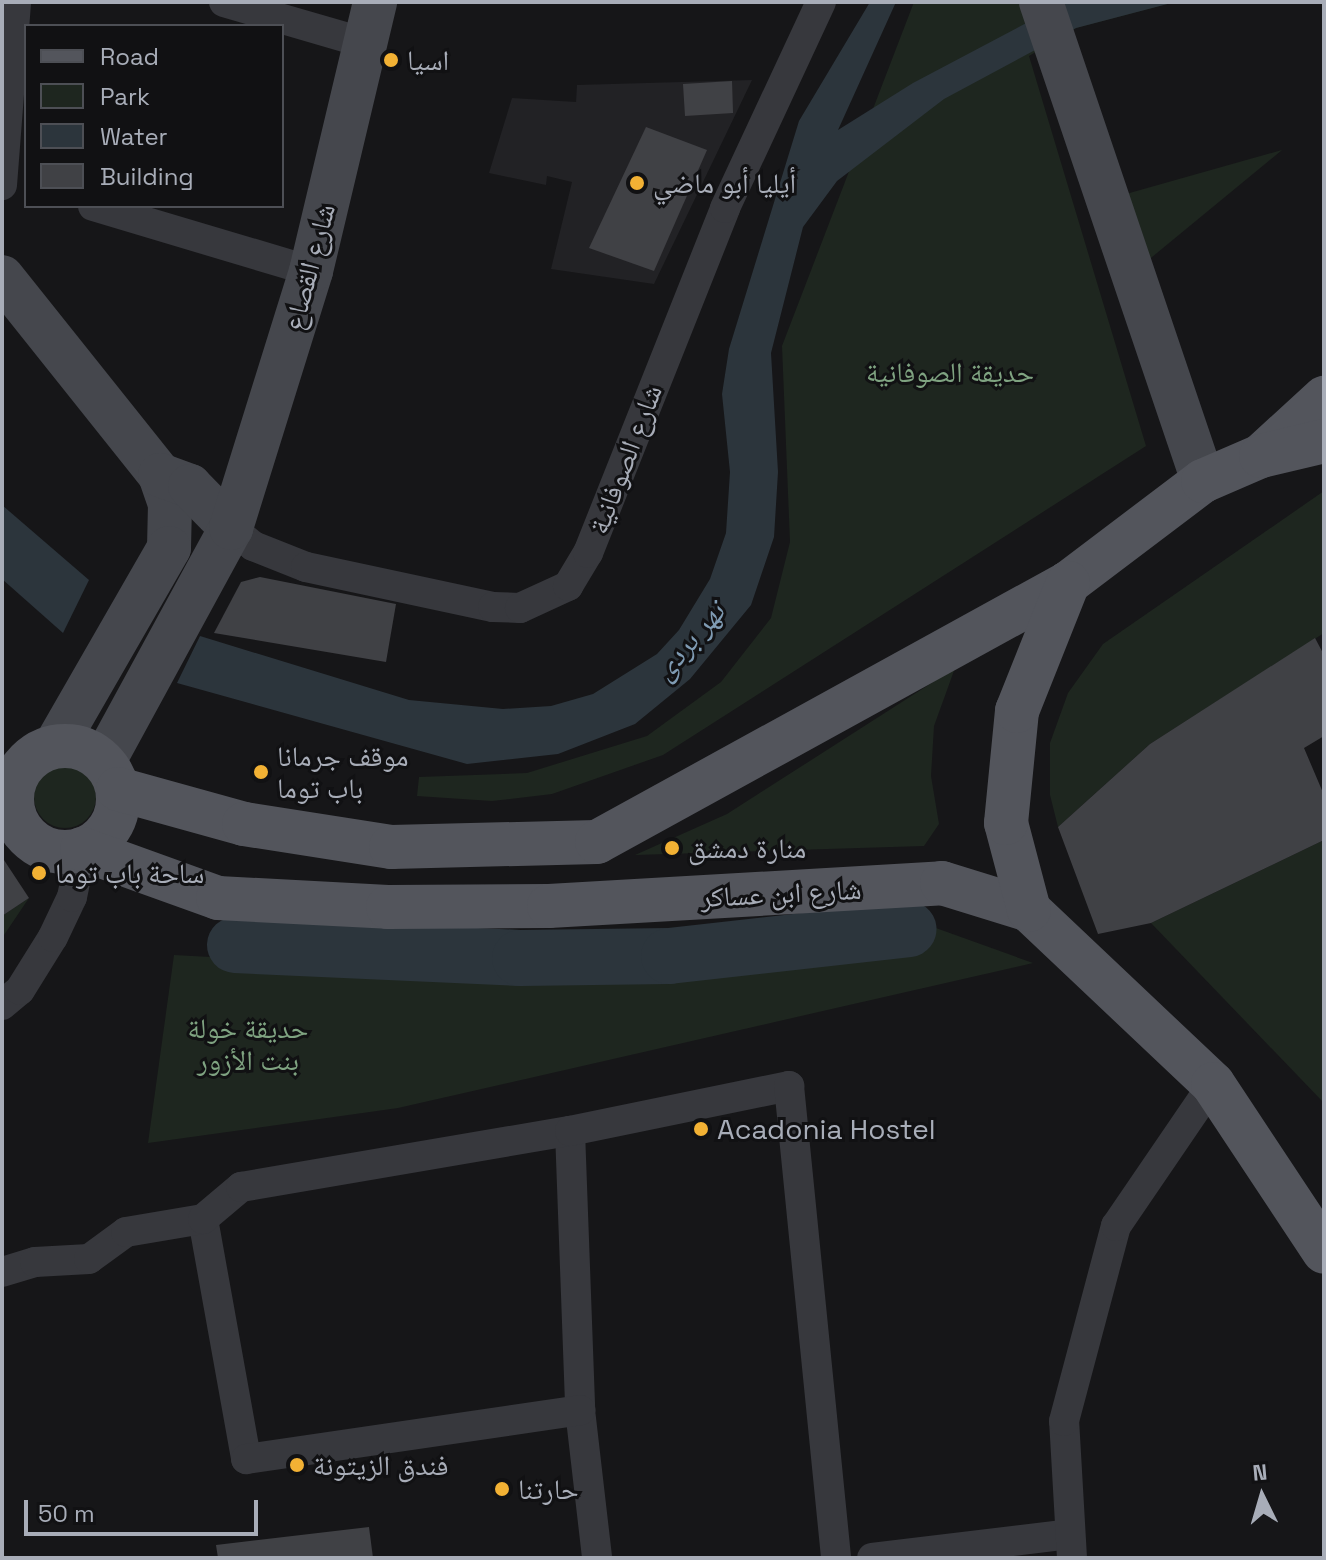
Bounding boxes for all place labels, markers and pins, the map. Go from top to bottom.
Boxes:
place label: اسيا [407,43,449,77]
marker: اسيا [382,51,400,69]
place label: أيليا أبو ماضي [653,166,796,200]
marker: أيليا أبو ماضي [628,174,646,192]
place label: موقف جرمانا باب توما [277,739,408,805]
marker: موقف جرمانا باب توما [252,763,270,781]
place label: منارة دمشق [688,831,806,865]
marker: منارة دمشق [663,839,681,857]
place label: ساحة باب توما [55,856,204,890]
marker: ساحة باب توما [30,864,48,882]
place label: Acadonia Hostel [717,1112,936,1146]
marker: Acadonia Hostel [692,1120,710,1138]
place label: فندق الزيتونة [313,1448,449,1482]
marker: فندق الزيتونة [288,1456,306,1474]
place label: حارتنا [518,1472,579,1506]
marker: حارتنا [493,1480,511,1498]

